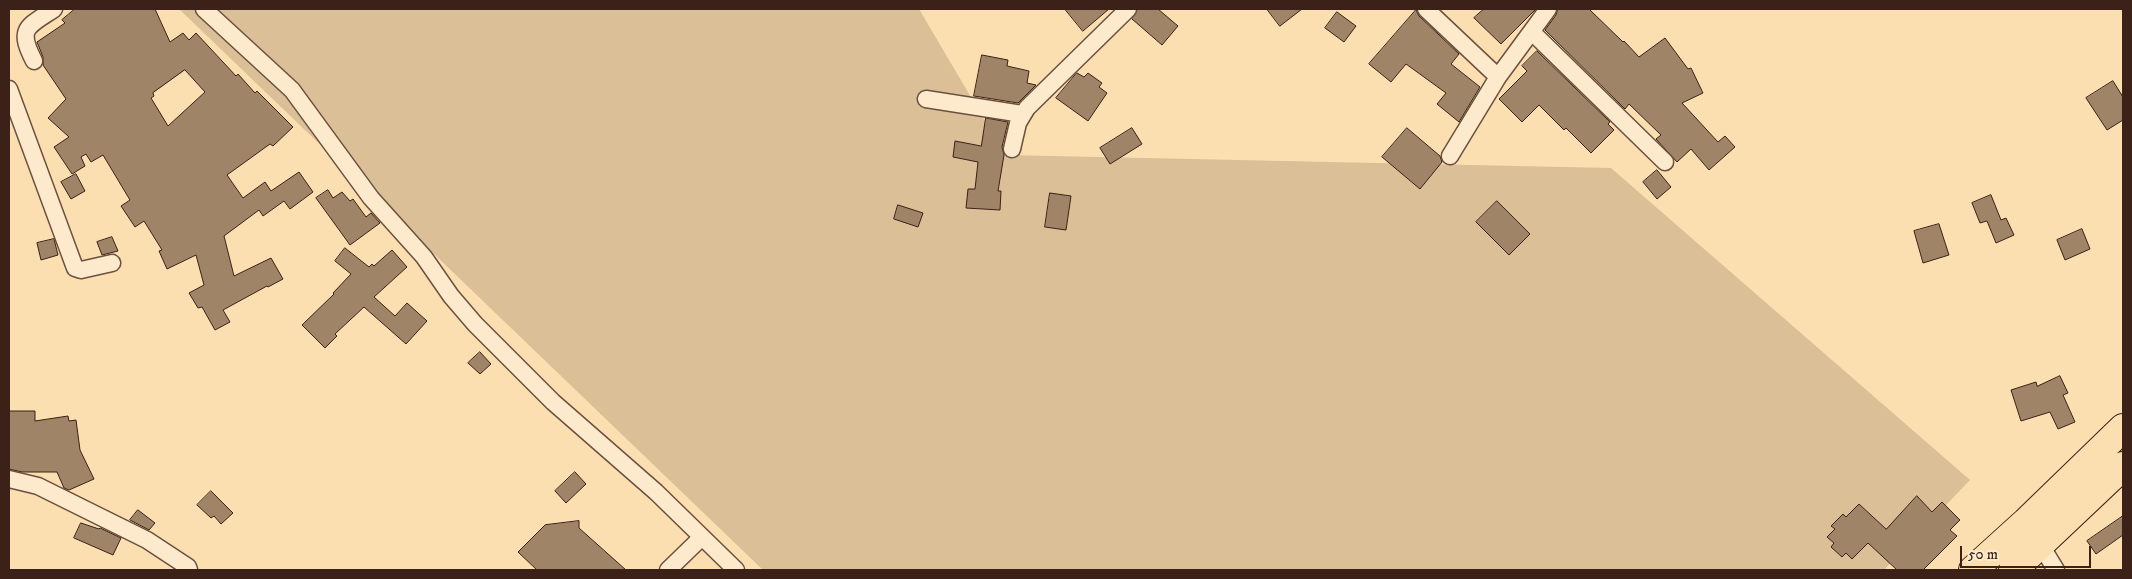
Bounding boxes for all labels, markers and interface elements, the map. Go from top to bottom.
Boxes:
scale bar [1962,536,2093,568]
text: 50 m [1968,545,1998,564]

